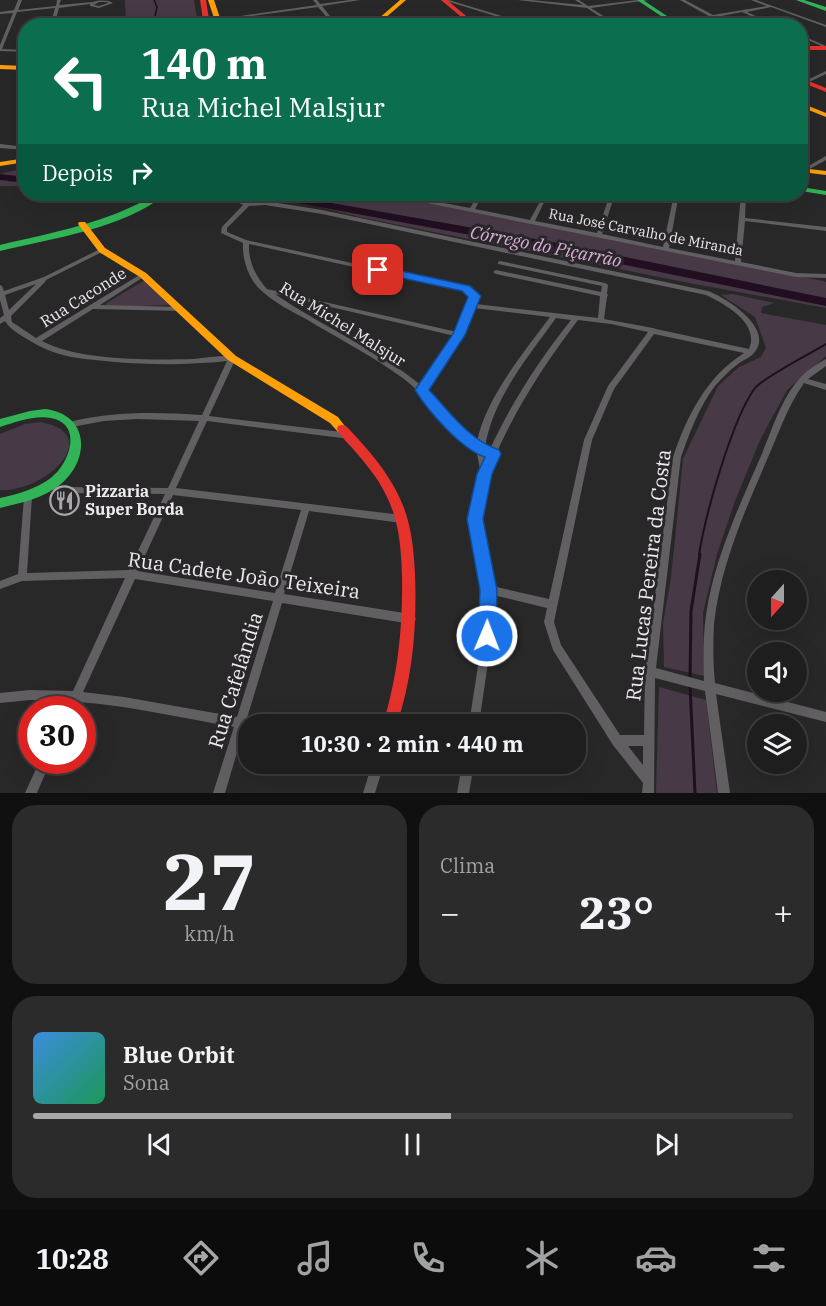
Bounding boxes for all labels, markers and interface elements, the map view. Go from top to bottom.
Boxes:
text: 140 m [141,36,267,91]
icon: left [42,42,120,120]
text: Rua Michel Malsjur [141,89,385,124]
icon: right [125,156,158,189]
text: Depois [42,158,113,187]
street label: Rua José Carvalho de Miranda [547,204,745,260]
water label: Córrego do Piçarrão [468,220,624,272]
pin [352,244,403,295]
icon: arrive [361,253,394,286]
street label: Rua Caconde [36,263,130,331]
street label: Rua Michel Malsjur [276,277,410,371]
street label: Rua Lucas Pereira da Costa [619,448,677,702]
place label: Pizzaria Super Borda [85,481,184,519]
restaurant icon: Pizzaria Super Borda [48,484,80,516]
street label: Rua Cadete João Teixeira [126,545,362,605]
north arrow [747,570,807,630]
map controls [747,570,807,774]
position arrow [455,604,519,668]
street label: Rua Cafelândia [201,608,269,752]
button: sound [747,642,807,702]
speed limit sign: 30 [18,696,96,774]
button: layers [747,714,807,774]
text: 10:30 · 2 min · 440 m [300,729,524,758]
text: 27 [163,830,256,931]
text: Clima [440,852,495,879]
text: 23° [579,883,654,941]
text: − [440,891,460,934]
text: + [773,891,793,934]
text: km/h [184,920,235,947]
text: Blue Orbit [123,1040,234,1069]
text: Sona [123,1069,170,1096]
icon: previous [143,1128,176,1161]
icon: pause [396,1128,429,1161]
icon: next [650,1128,683,1161]
icon: directions [180,1237,222,1279]
icon: music [294,1237,336,1279]
icon: phone [407,1237,449,1279]
icon: climate [521,1237,563,1279]
icon: car [635,1237,677,1279]
icon: filters [748,1237,790,1279]
text: 10:28 [36,1241,109,1276]

